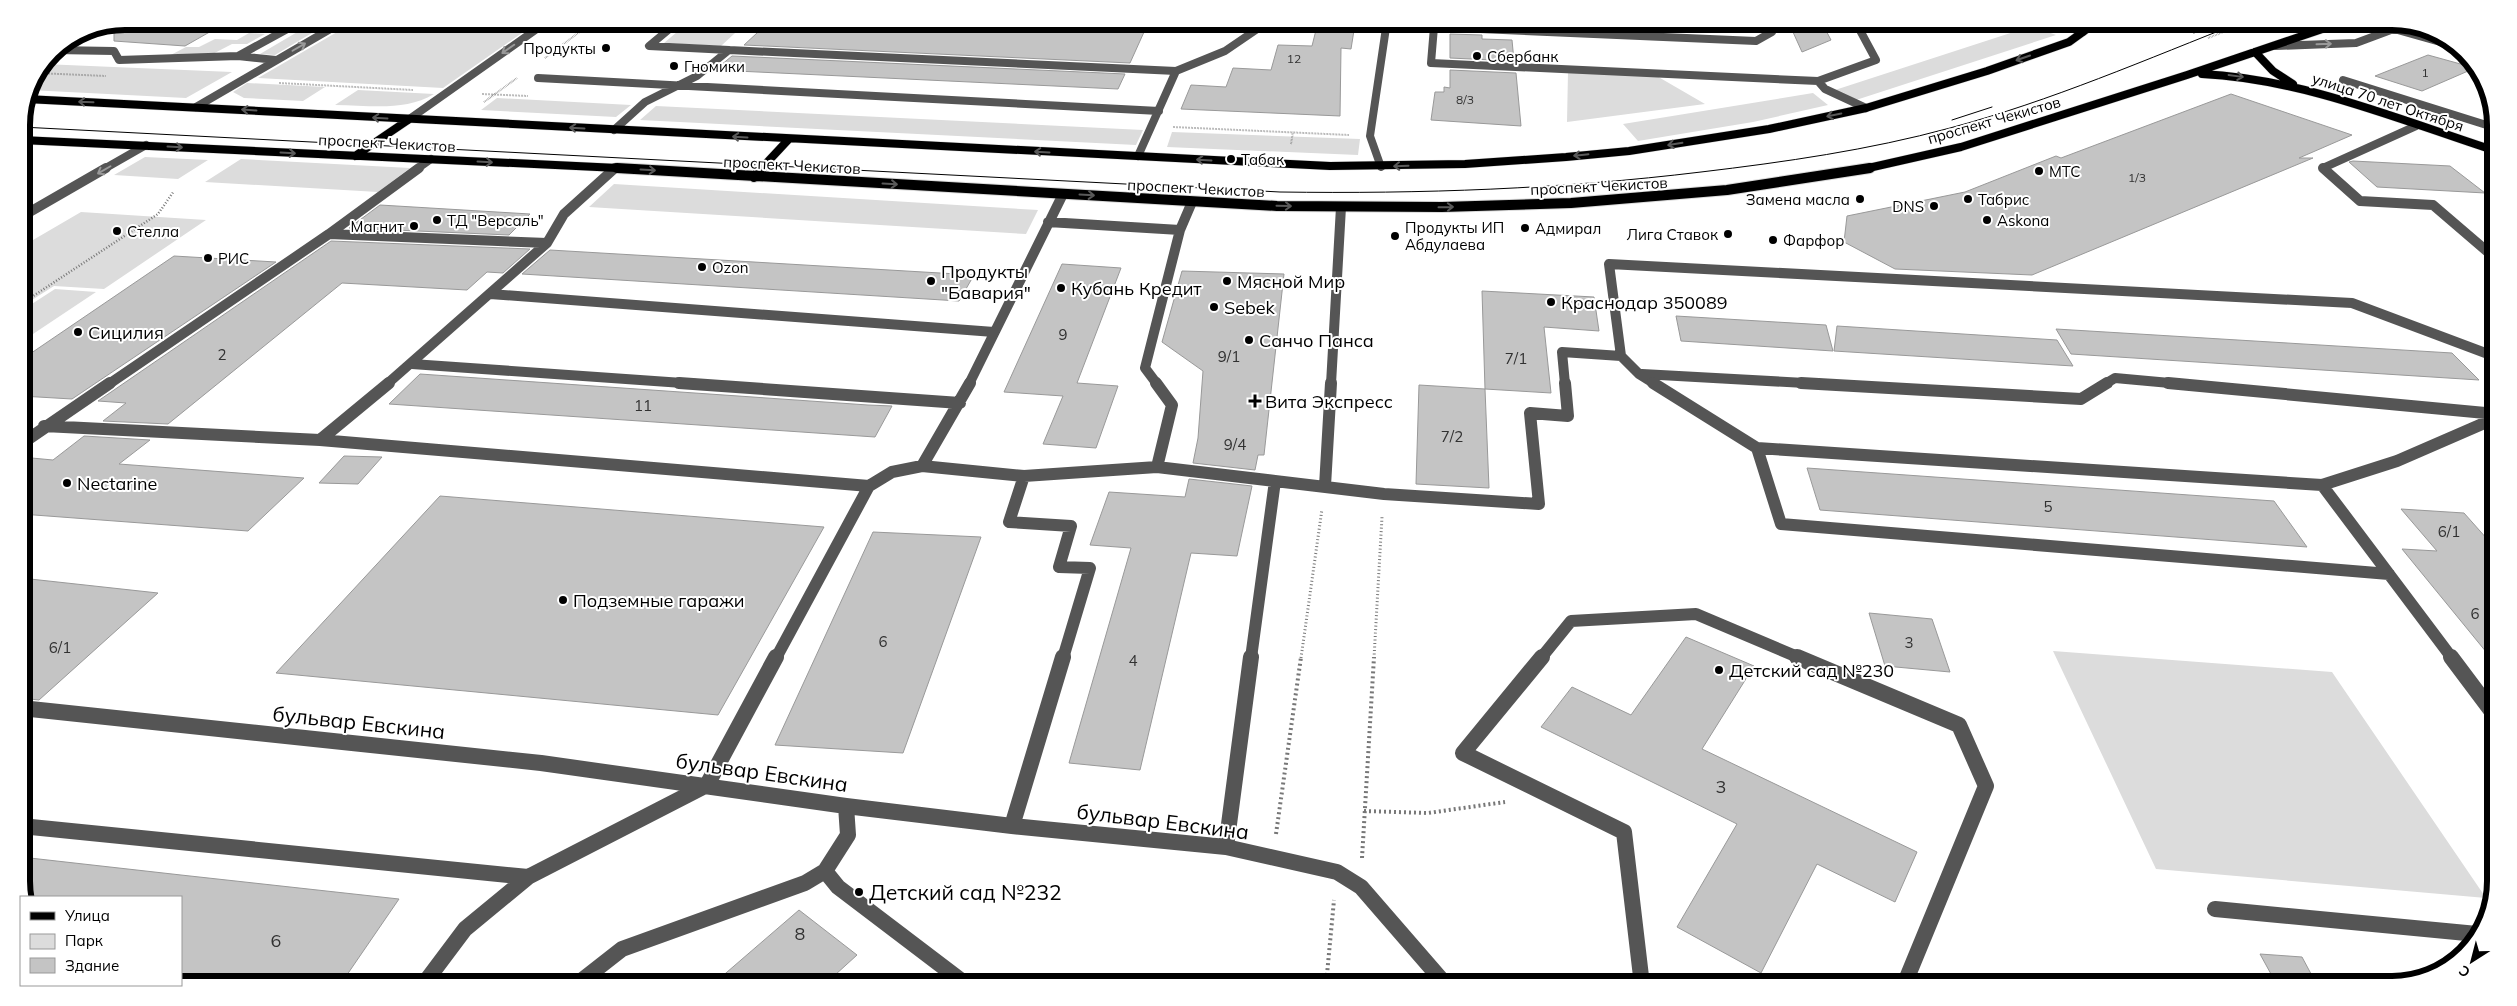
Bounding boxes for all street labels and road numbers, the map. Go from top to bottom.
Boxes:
street label: улица 70 лет Октября [2310,69,2466,135]
street label: проспект Чекистов [1925,92,2063,148]
street label: проспект Чекистов [318,130,456,156]
street label: проспект Чекистов [723,152,861,178]
street label: проспект Чекистов [1530,173,1668,199]
street label: проспект Чекистов [1127,175,1265,201]
street label: бульвар Евскина [271,700,447,744]
street label: бульвар Евскина [674,747,850,797]
street label: бульвар Евскина [1075,798,1251,844]

